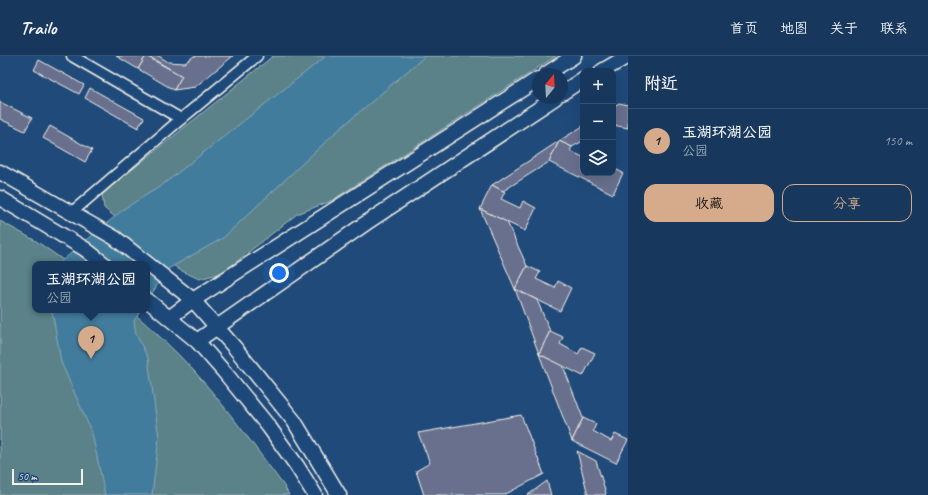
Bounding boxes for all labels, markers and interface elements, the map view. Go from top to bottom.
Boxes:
text: Trailo [20,16,56,40]
text: 首页 [730,20,758,37]
text: 地图 [780,20,808,37]
text: 关于 [830,20,858,37]
text: 联系 [880,20,908,37]
north arrow [532,68,568,104]
map controls [580,68,616,176]
button: + [580,68,616,104]
text: 附近 [644,73,678,94]
button: − [580,104,616,140]
text: 玉湖环湖公园 [682,123,772,142]
text: 1 [654,133,660,149]
text: 150 m [884,133,912,149]
button: layers [580,140,616,176]
text: 公园 [682,143,708,159]
button: 收藏 [644,184,774,222]
button: 分享 [782,184,912,222]
popup [32,261,150,313]
your location [269,263,289,283]
text: 玉湖环湖公园 [46,270,136,289]
text: 公园 [46,290,72,306]
pin: 1 [78,326,104,359]
scale bar [12,467,83,486]
text: 50 m [18,469,37,483]

